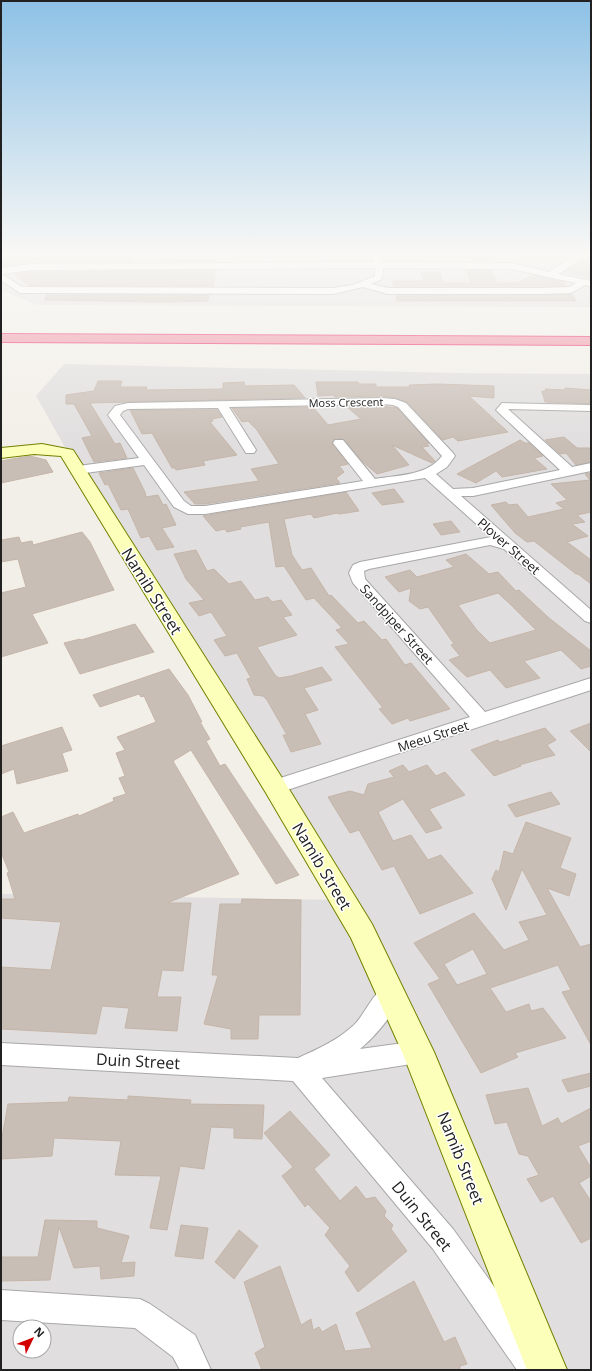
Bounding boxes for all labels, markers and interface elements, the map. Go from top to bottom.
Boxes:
street label: Moss Crescent [308,394,384,410]
street label: Plover Street [474,514,545,579]
street label: Namib Street [117,543,188,639]
street label: Sandpiper Street [356,580,438,668]
street label: Meeu Street [395,716,471,756]
street label: Namib Street [287,818,357,914]
street label: Duin Street [95,1048,181,1074]
street label: Namib Street [432,1108,490,1208]
street label: Duin Street [387,1176,457,1256]
north arrow [12,1319,52,1359]
text: N [31,1323,48,1340]

